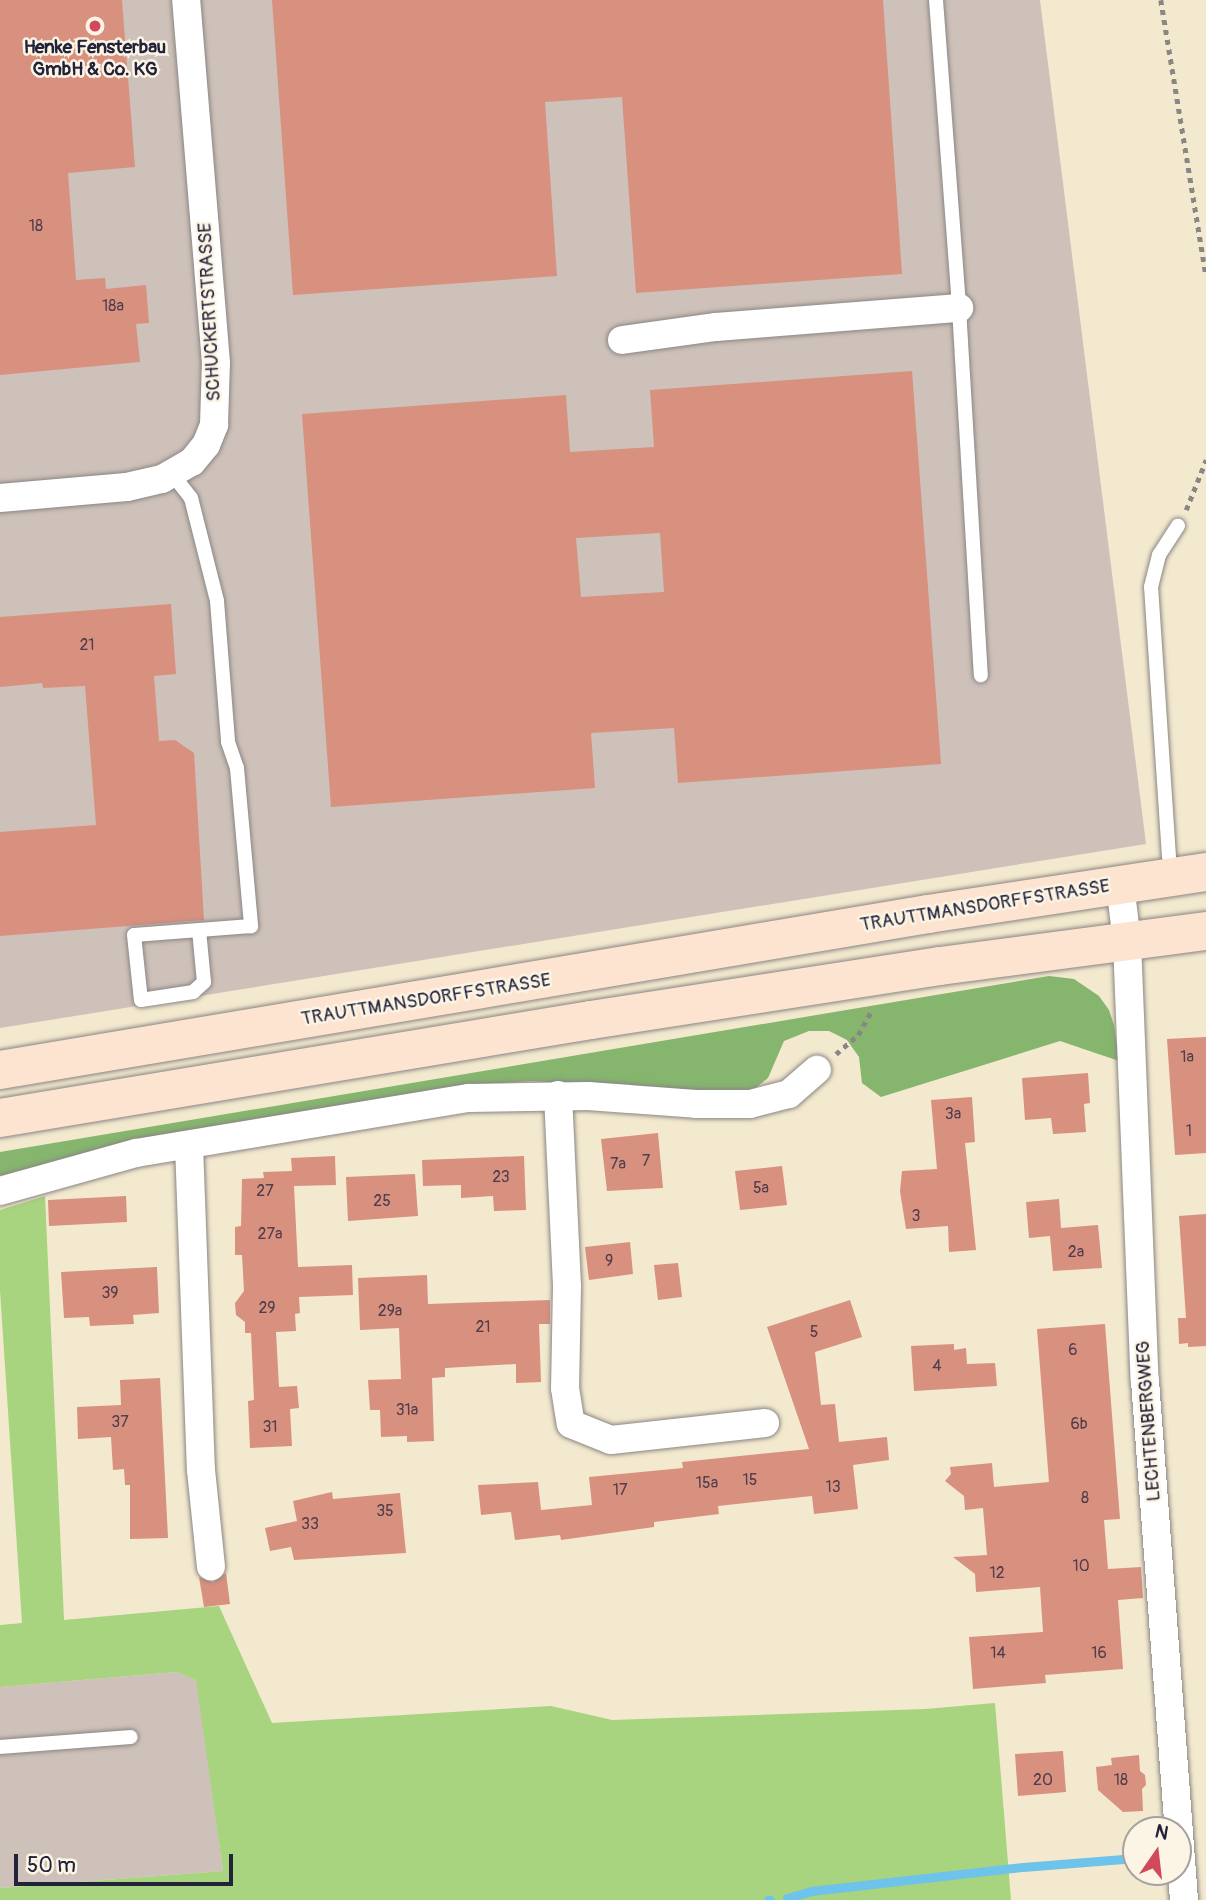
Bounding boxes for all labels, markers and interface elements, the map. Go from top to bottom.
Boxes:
marker: Henke Fensterbau GmbH & Co. KG [87,18,103,34]
place label: Henke Fensterbau GmbH & Co. KG [24,37,166,81]
house number: 18 [29,216,43,236]
street label: SCHUCKERTSTRASSE [194,222,226,402]
house number: 18a [102,296,124,316]
house number: 21 [79,635,95,655]
street label: TRAUTTMANSDORFFSTRASSE [859,875,1111,937]
street label: TRAUTTMANSDORFFSTRASSE [300,969,552,1031]
house number: 1a [1180,1047,1194,1067]
house number: 3a [945,1104,961,1124]
house number: 1 [1186,1121,1192,1141]
house number: 7 [642,1151,650,1171]
house number: 7a [610,1154,626,1174]
house number: 23 [492,1167,510,1187]
house number: 5a [753,1178,769,1198]
house number: 27 [256,1181,274,1201]
house number: 25 [373,1191,391,1211]
house number: 3 [912,1206,920,1226]
house number: 27a [258,1224,282,1244]
house number: 2a [1068,1242,1084,1262]
house number: 9 [605,1251,613,1271]
house number: 39 [101,1283,119,1303]
house number: 29 [258,1298,276,1318]
house number: 29a [378,1301,402,1321]
house number: 21 [475,1317,491,1337]
house number: 5 [810,1322,818,1342]
house number: 6 [1068,1340,1078,1360]
street label: LECHTENBERGWEG [1132,1340,1166,1502]
house number: 4 [932,1356,942,1376]
house number: 31a [396,1400,418,1420]
house number: 37 [111,1412,129,1432]
house number: 6b [1070,1414,1088,1434]
house number: 31 [262,1417,278,1437]
house number: 15 [743,1470,757,1490]
house number: 15a [696,1473,718,1493]
house number: 13 [825,1477,841,1497]
house number: 17 [613,1480,627,1500]
house number: 8 [1081,1488,1089,1508]
house number: 35 [376,1501,394,1521]
house number: 33 [301,1514,319,1534]
house number: 10 [1072,1556,1090,1576]
house number: 12 [989,1563,1005,1583]
house number: 14 [990,1643,1006,1663]
house number: 16 [1091,1643,1107,1663]
house number: 20 [1033,1770,1053,1790]
house number: 18 [1114,1770,1128,1790]
north arrow [1122,1816,1192,1886]
text: N [1152,1819,1171,1846]
scale bar [18,1840,236,1884]
text: 50 m [27,1852,76,1879]

